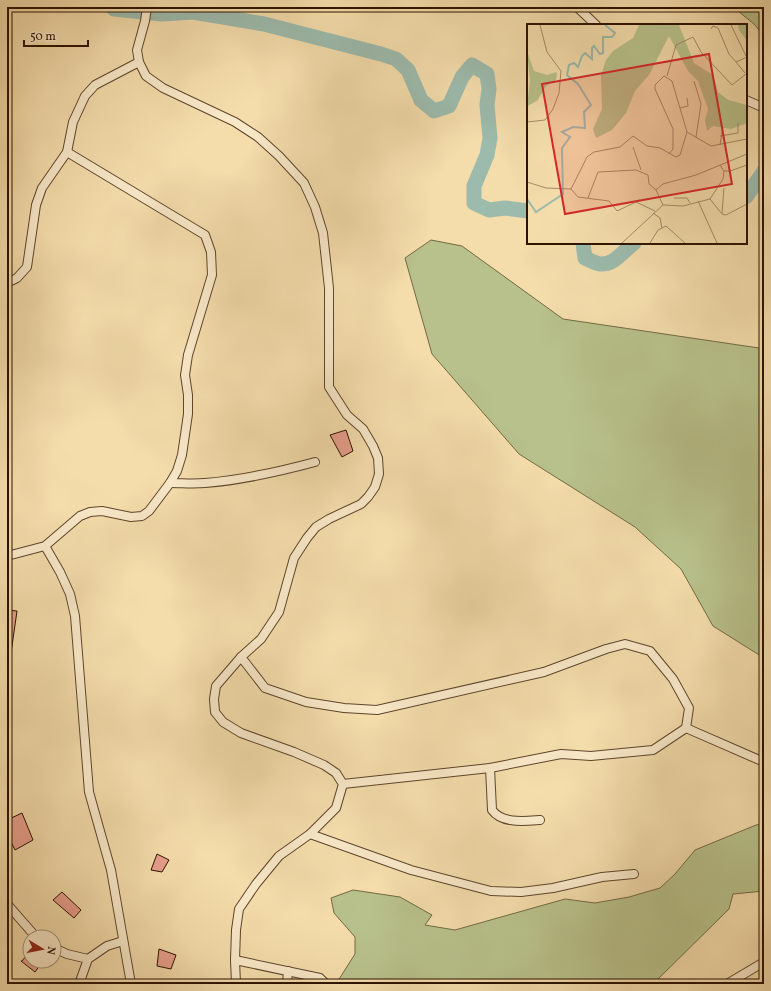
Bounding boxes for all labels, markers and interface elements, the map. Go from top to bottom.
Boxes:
scale bar [24,22,88,48]
inset map [527,24,747,244]
text: 50 m [30,29,56,45]
north arrow [22,929,62,969]
text: N [42,945,58,956]

